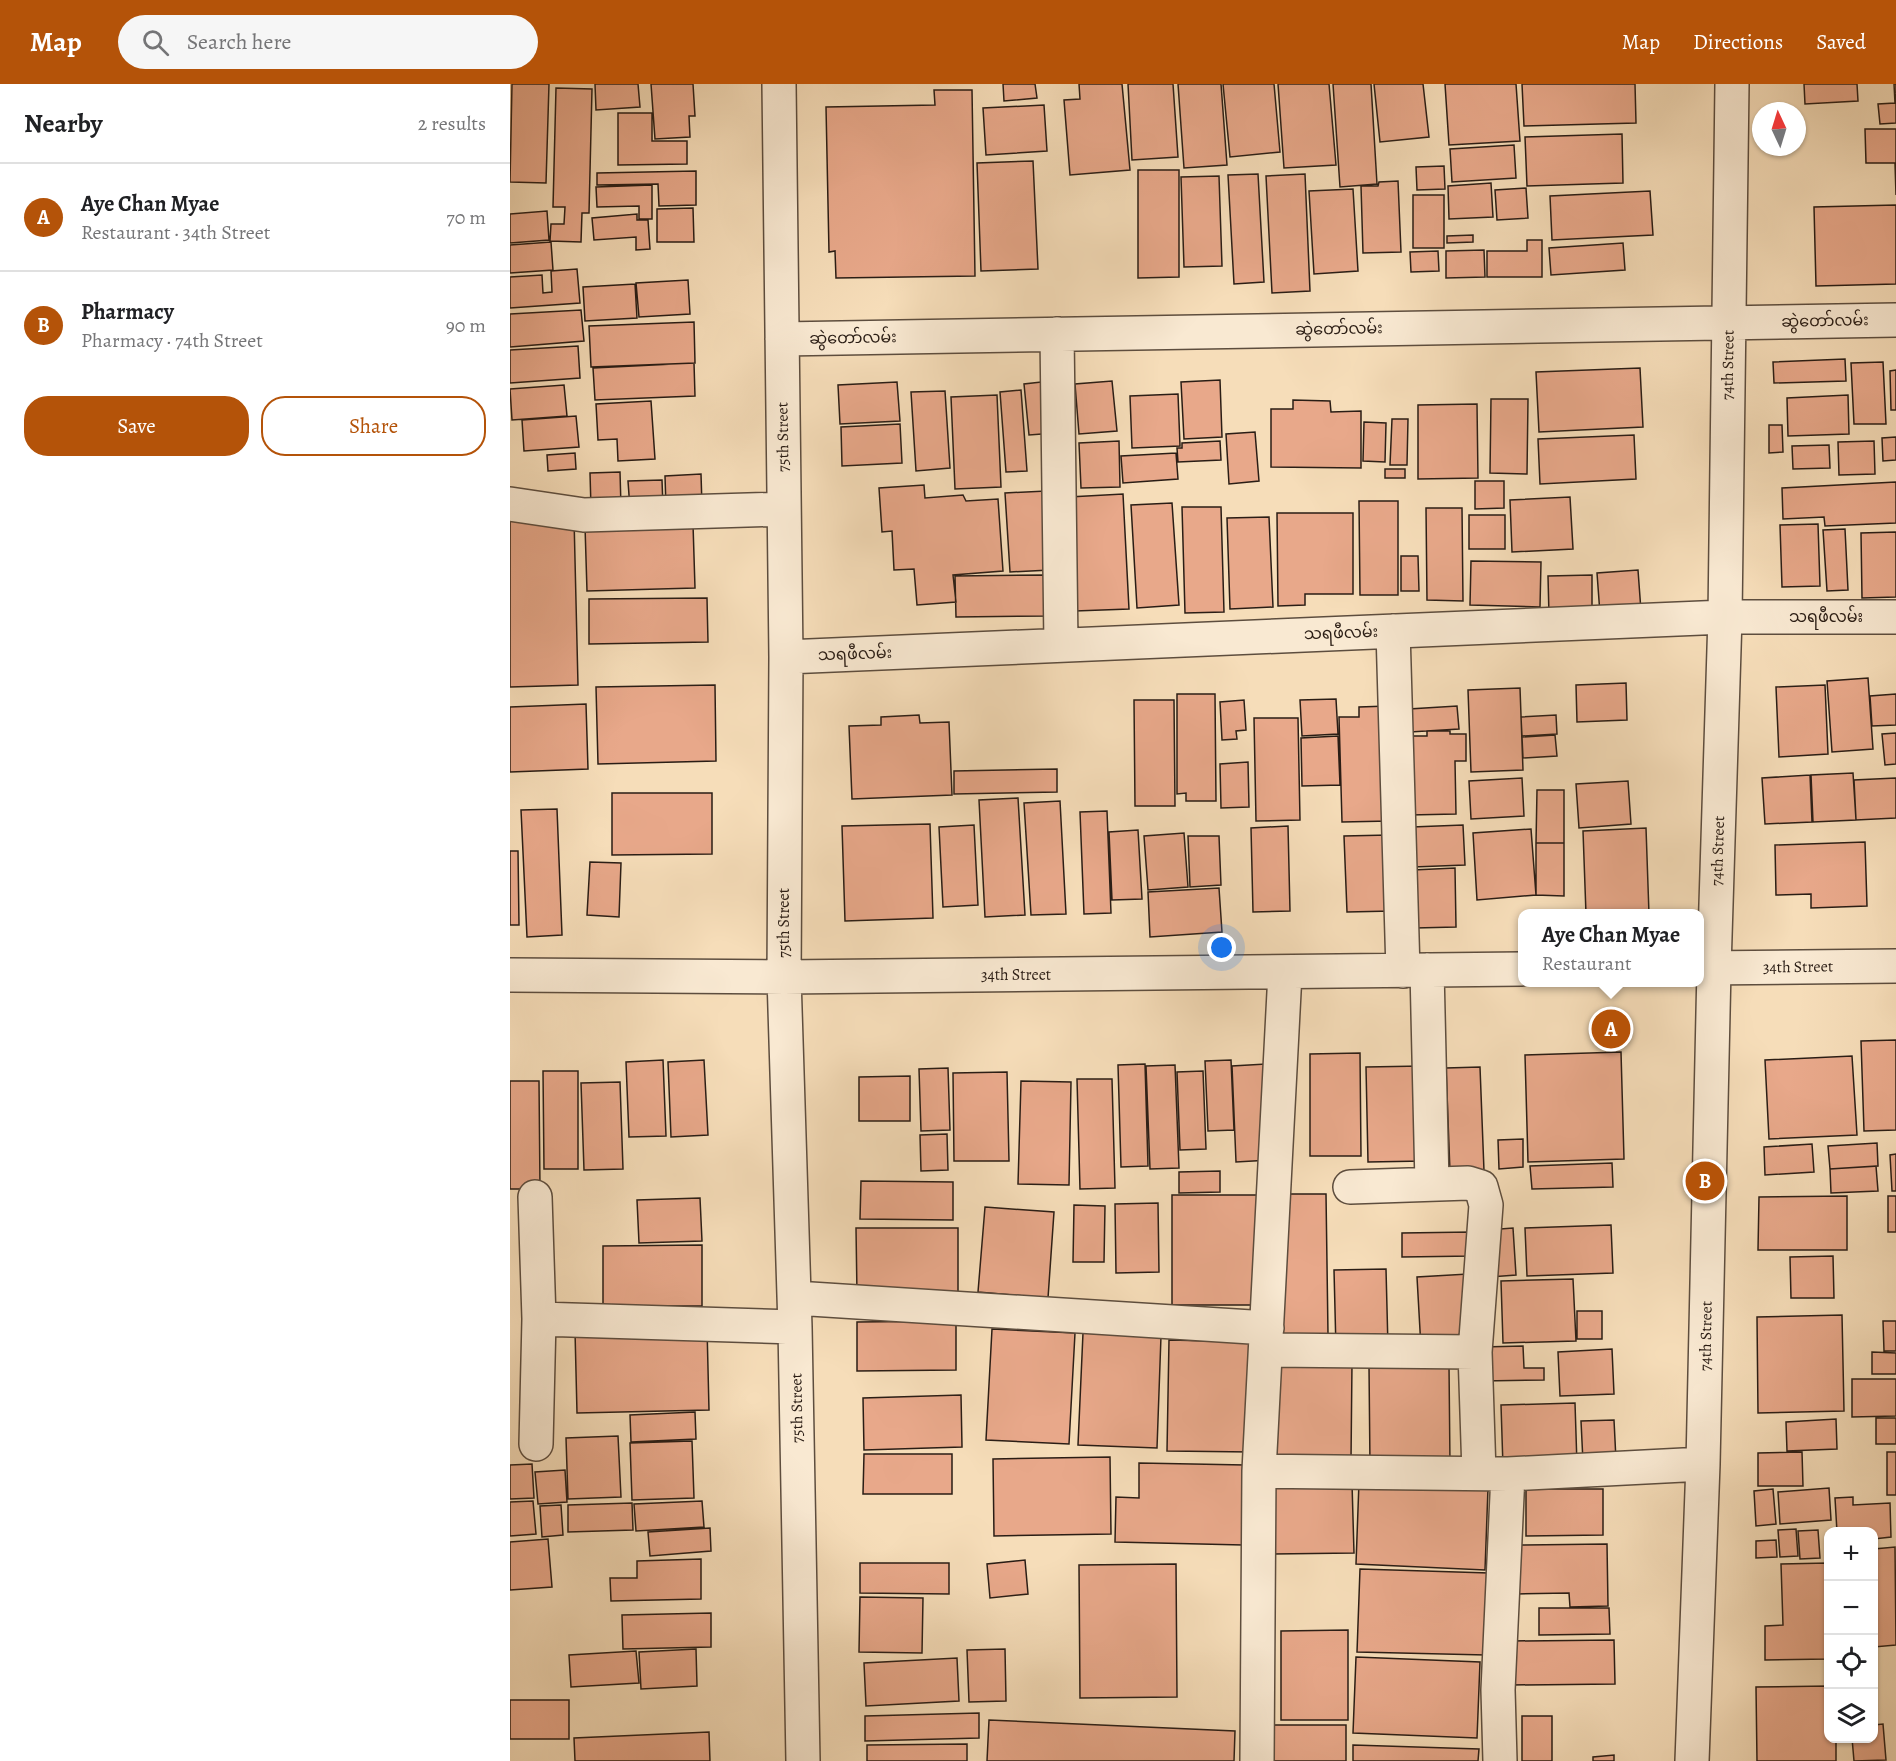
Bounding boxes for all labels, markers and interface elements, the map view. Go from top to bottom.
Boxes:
search box [118,15,538,69]
text: Map [30,23,82,61]
icon: search [139,26,172,59]
text: Search here [187,27,291,57]
text: Map [1622,28,1660,56]
text: Directions [1693,28,1783,56]
text: Saved [1816,28,1866,56]
north arrow [1752,102,1806,156]
text: Nearby [24,106,103,141]
text: 2 results [418,110,486,137]
text: Aye Chan Myae [81,189,219,219]
text: A [37,204,50,231]
text: 70 m [446,204,486,231]
text: Restaurant · 34th Street [81,219,270,246]
text: Pharmacy [81,297,174,327]
street label: ဆွဲတော်လမ်း [1781,308,1869,335]
text: B [37,312,50,339]
text: 90 m [446,312,486,339]
street label: ဆွဲတော်လမ်း [1295,316,1383,343]
street label: ဆွဲတော်လမ်း [809,325,897,352]
text: Pharmacy · 74th Street [81,327,263,354]
street label: 74th Street [1716,330,1740,400]
button: Save [24,396,249,456]
button: Share [261,396,486,456]
street label: 75th Street [771,402,795,472]
street label: သရဖီလမ်း [1789,605,1863,630]
street label: သရဖီလမ်း [1303,620,1379,647]
street label: သရဖီလမ်း [817,641,893,668]
street label: 74th Street [1706,815,1730,887]
street label: 75th Street [773,888,795,958]
popup [1518,909,1704,987]
text: Aye Chan Myae [1542,920,1680,950]
your location [1207,933,1236,962]
text: Restaurant [1542,950,1632,977]
street label: 34th Street [1763,955,1833,979]
street label: 34th Street [981,964,1051,986]
pin: A [1592,1006,1630,1052]
pin: B [1686,1158,1724,1204]
street label: 74th Street [1694,1301,1718,1371]
street label: 75th Street [785,1373,809,1443]
map controls [1824,1527,1878,1743]
button: + [1824,1527,1878,1581]
button: − [1824,1581,1878,1635]
button: locate [1824,1635,1878,1689]
button: layers [1824,1689,1878,1743]

